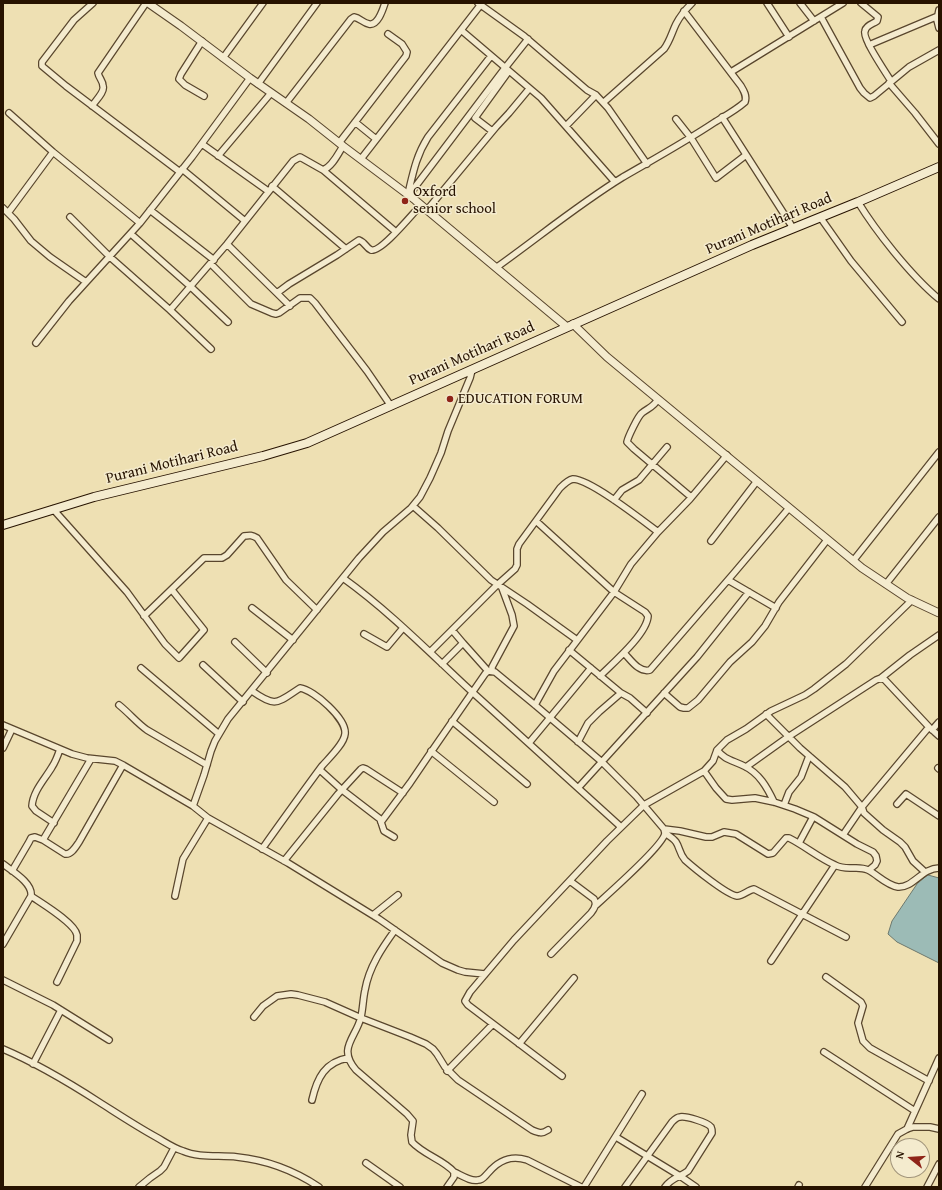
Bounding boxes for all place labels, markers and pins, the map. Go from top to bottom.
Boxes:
place label: Oxford senior school [413,183,496,218]
marker: Oxford senior school [400,196,410,206]
place label: EDUCATION FORUM [458,390,583,408]
marker: EDUCATION FORUM [445,394,455,404]

